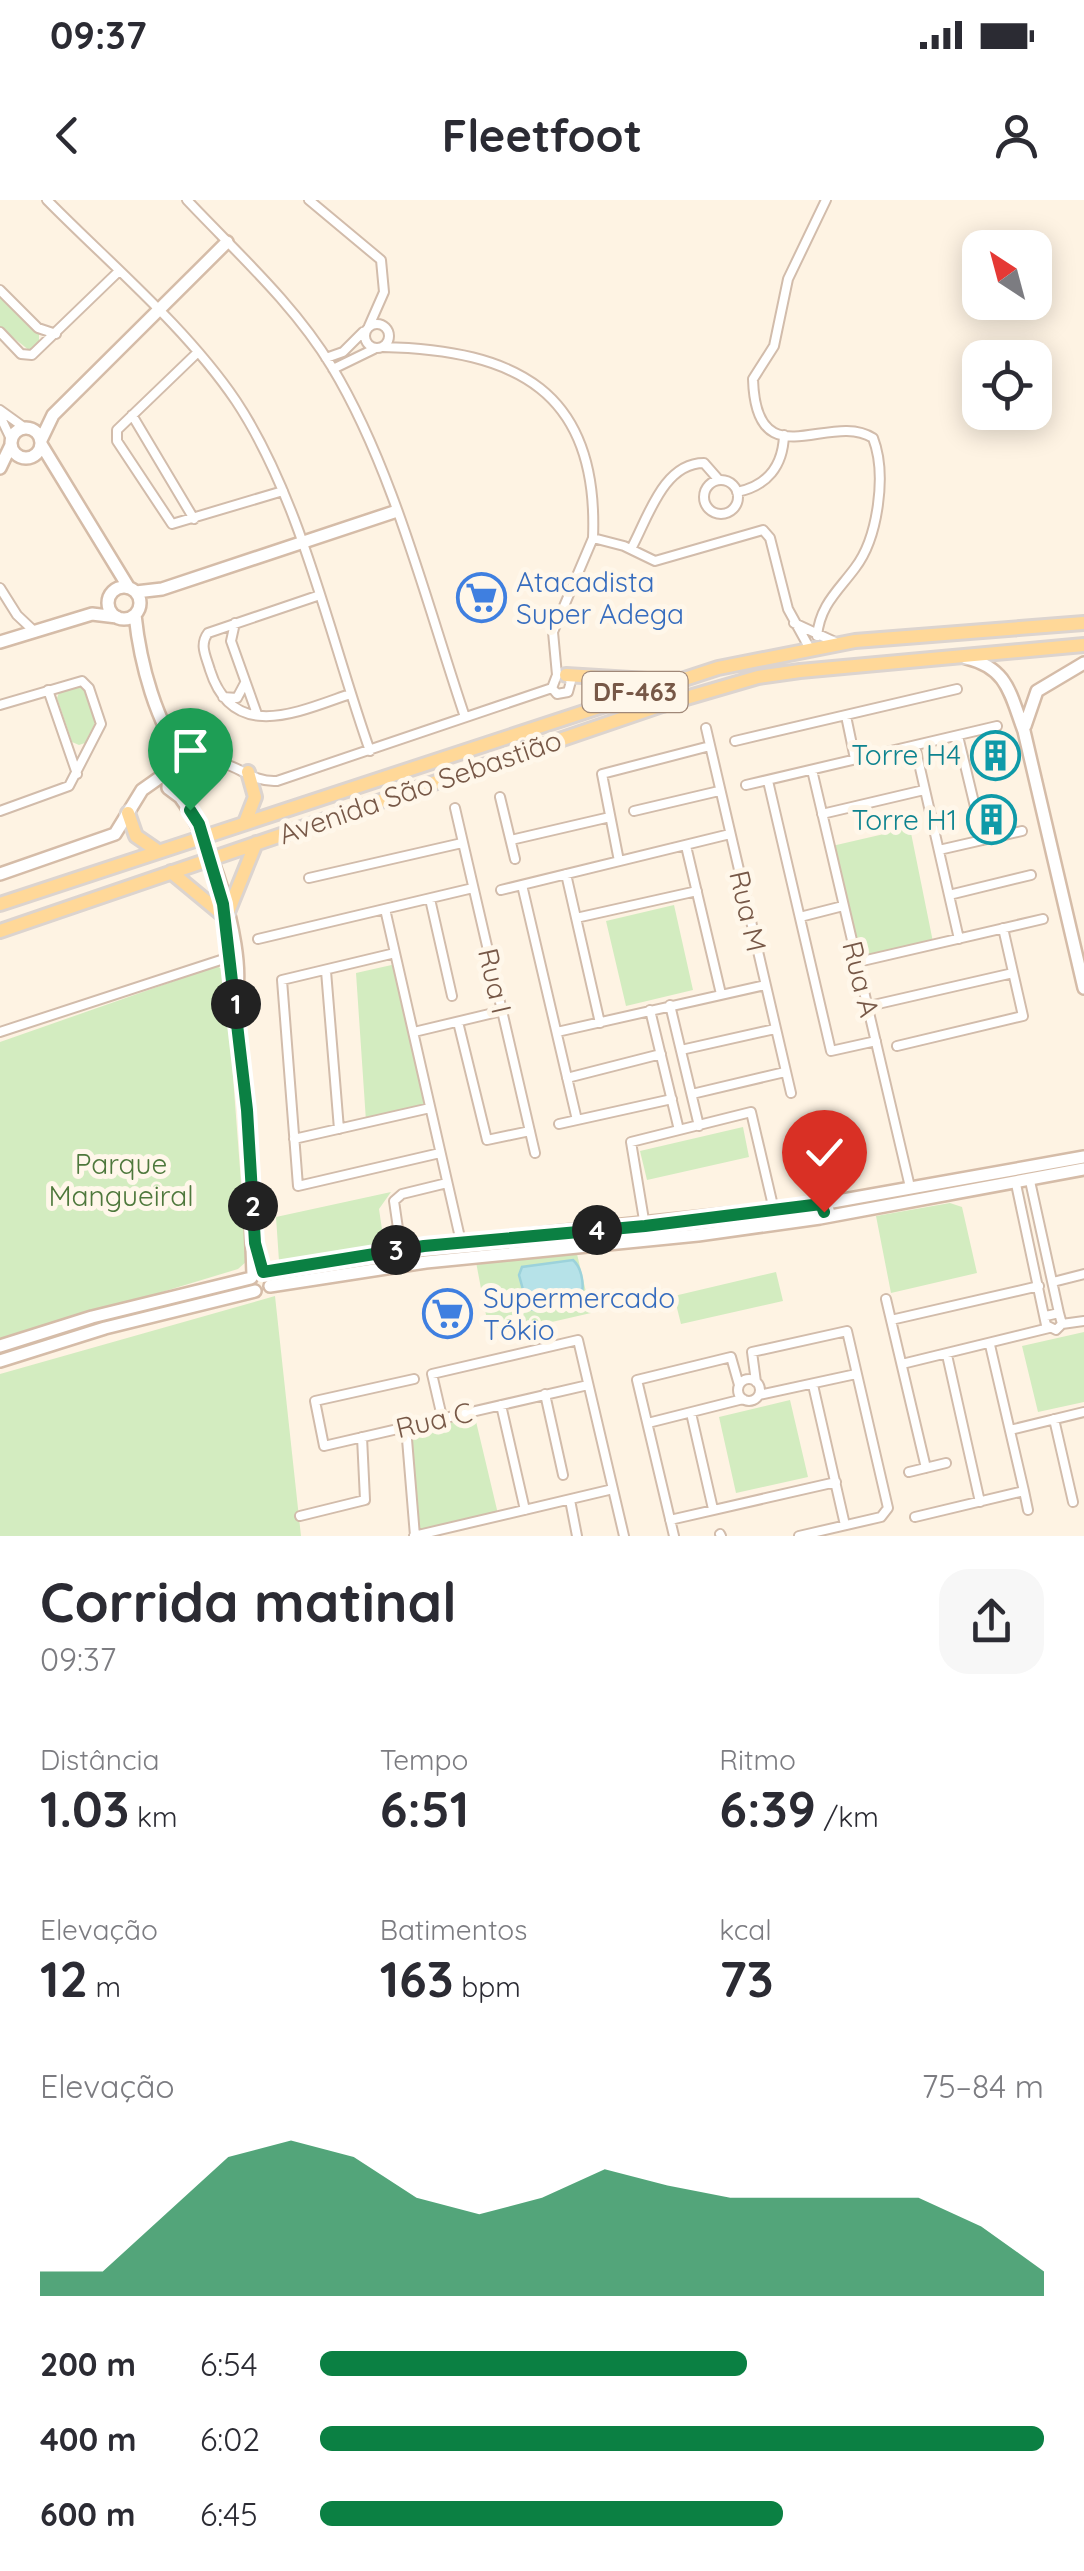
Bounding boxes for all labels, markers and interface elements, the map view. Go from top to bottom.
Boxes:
text: 09:37 [50,11,147,59]
text: Fleetfoot [442,107,642,163]
icon: back [40,108,95,163]
icon: person [989,108,1044,163]
north arrow [962,230,1052,320]
map controls [962,230,1052,430]
button: locate [962,340,1052,430]
place label: Atacadista Super Adega [516,564,684,631]
supermarket icon: Atacadista Super Adega [455,572,507,624]
road number: DF-463 [582,672,688,712]
pin [148,708,233,811]
street label: Avenida São Sebastião [274,722,566,851]
icon: arrive [163,723,218,778]
building icon: Torre H4 [970,729,1022,781]
place label: Torre H4 [851,737,961,772]
building icon: Torre H1 [966,794,1018,846]
place label: Torre H1 [852,802,957,837]
street label: Rua M [722,867,775,955]
street label: Rua A [835,937,888,1021]
street label: Rua I [471,945,520,1017]
pin: 1 [211,979,261,1029]
text: 1 [231,986,241,1021]
pin [782,1110,867,1213]
icon: check [797,1125,852,1180]
park label: Parque Mangueiral [48,1146,194,1213]
pin: 2 [228,1181,278,1231]
text: 2 [245,1188,261,1223]
pin: 4 [572,1205,622,1255]
text: 4 [589,1212,605,1247]
pin: 3 [371,1225,421,1275]
text: 3 [388,1232,404,1267]
place label: Supermercado Tókio [483,1280,675,1347]
supermarket icon: Supermercado Tókio [422,1288,474,1340]
street label: Rua C [392,1394,475,1445]
text: Corrida matinal [40,1567,457,1636]
button: share [939,1569,1044,1674]
text: 09:37 [40,1639,116,1679]
text: Distância [40,1742,159,1777]
text: Tempo [380,1742,468,1777]
text: Ritmo [719,1742,796,1777]
text: 1.03 [40,1777,129,1840]
text: 6:51 [380,1777,469,1840]
text: 6:39 [719,1777,816,1840]
text: km [129,1799,178,1834]
text: /km [816,1799,879,1834]
text: Elevação [40,1912,158,1947]
text: Batimentos [380,1912,527,1947]
text: kcal [719,1912,772,1947]
text: 12 [40,1947,88,2010]
text: 163 [380,1947,454,2010]
text: 73 [719,1947,774,2010]
text: m [88,1969,121,2004]
text: bpm [454,1969,521,2004]
text: Elevação [40,2066,175,2106]
text: 75–84 m [922,2066,1044,2106]
text: 200 m [40,2344,136,2384]
text: 6:54 [200,2344,258,2384]
text: 400 m [40,2419,137,2459]
text: 6:02 [200,2419,260,2459]
text: 600 m [40,2494,135,2534]
text: 6:45 [200,2494,258,2534]

